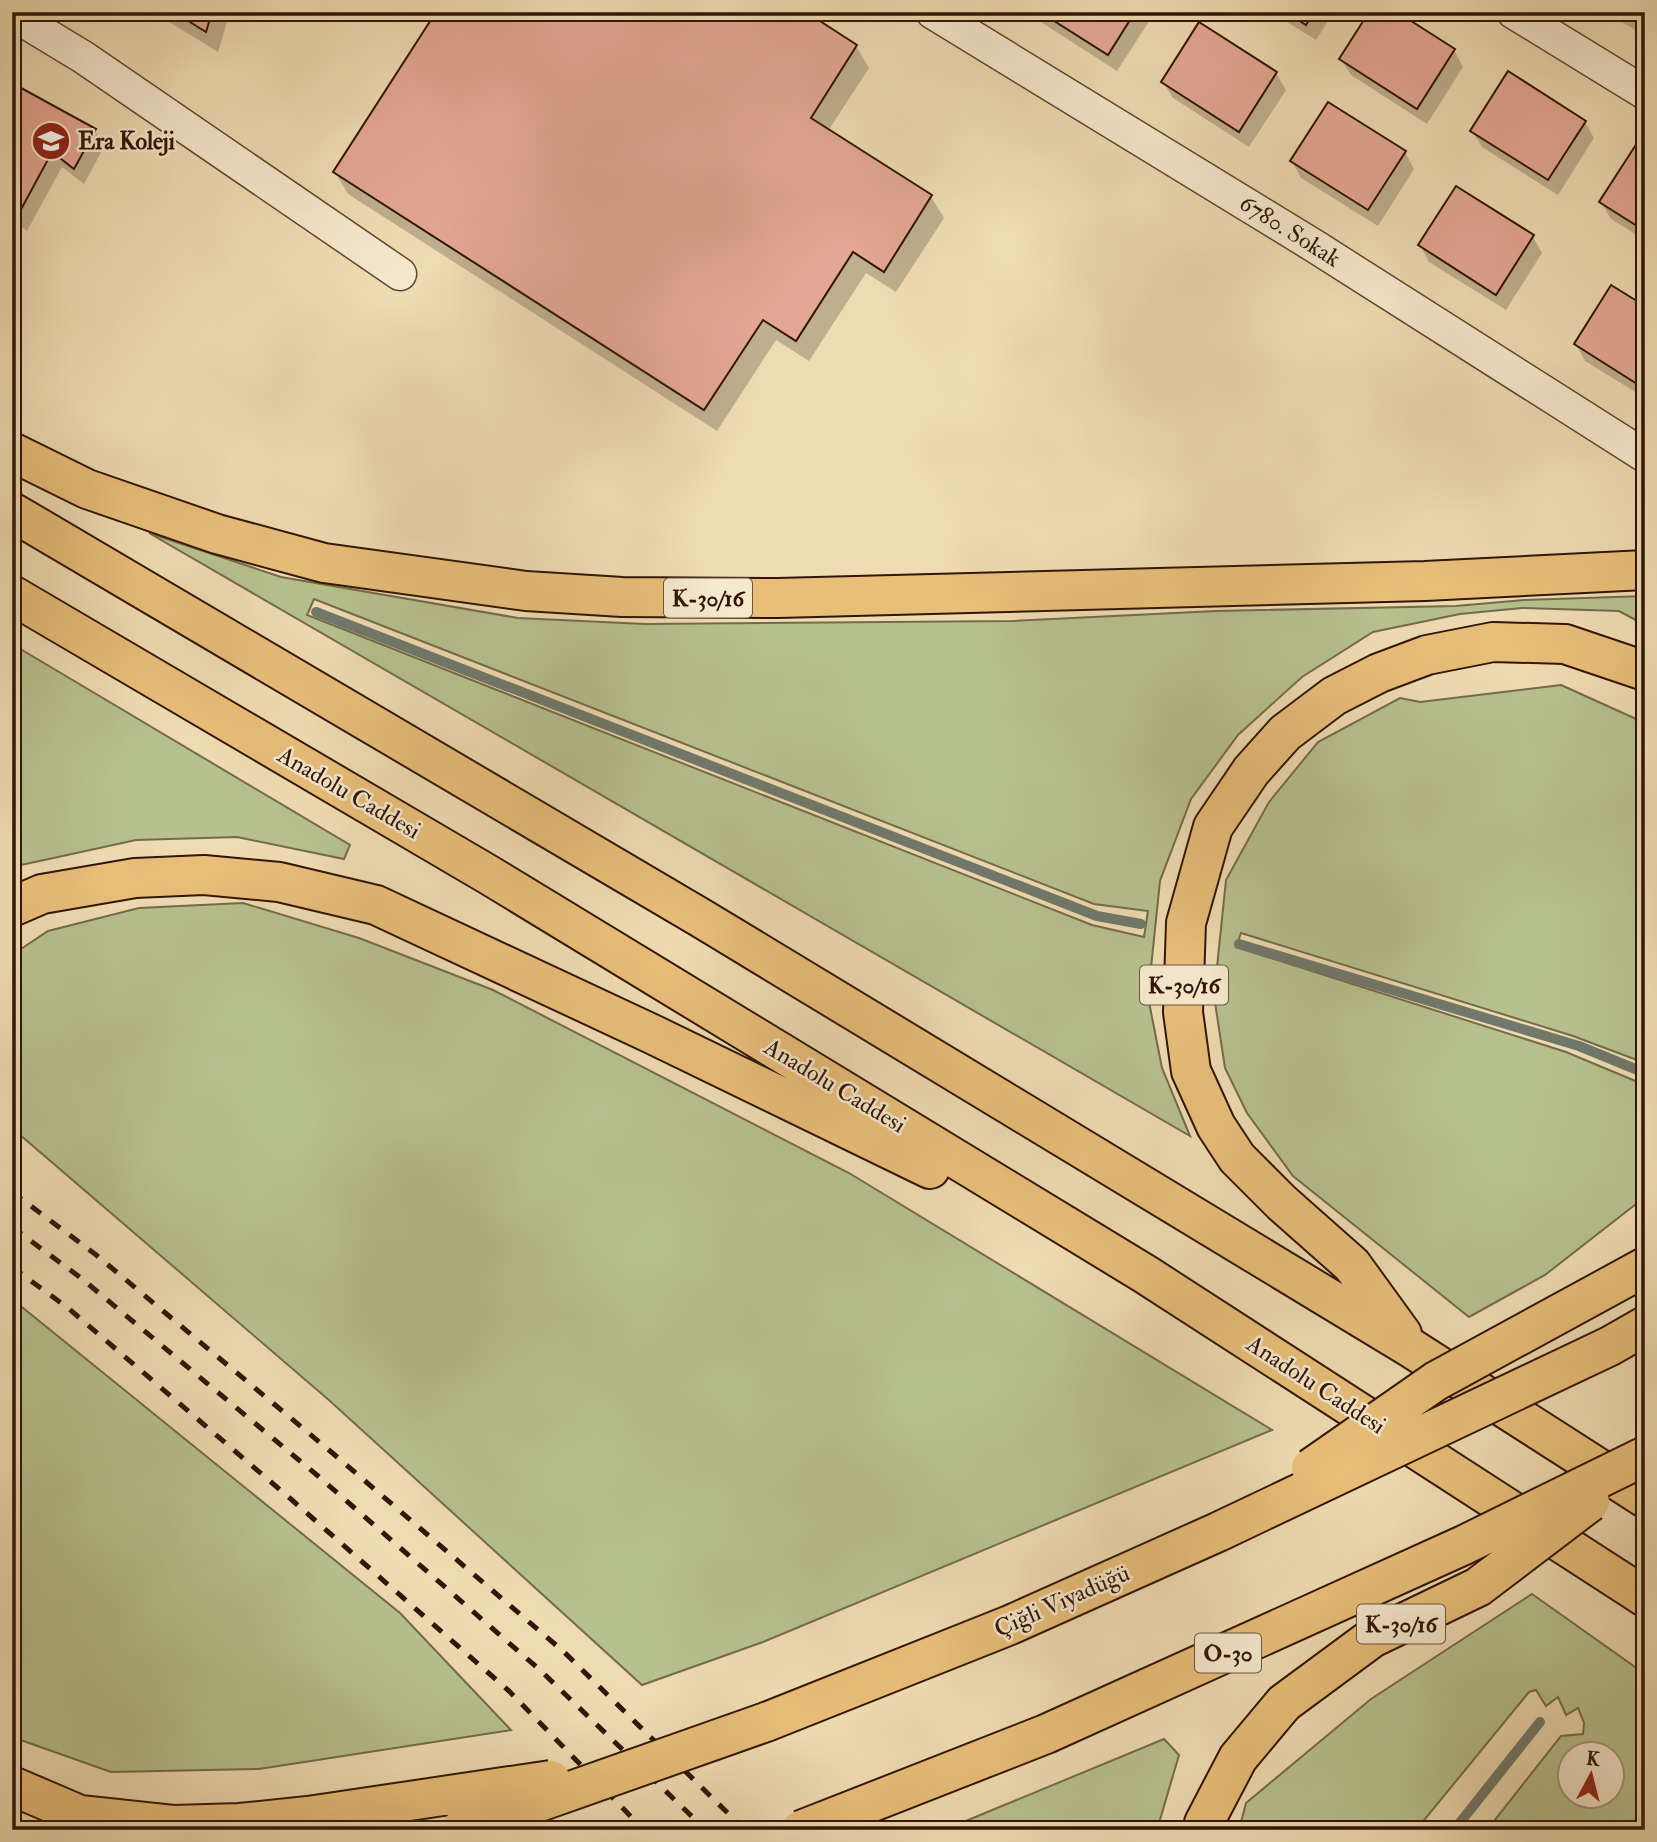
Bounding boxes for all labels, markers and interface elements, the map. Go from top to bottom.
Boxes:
school or university icon: Era Koleji [30,120,72,162]
place label: Era Koleji [78,126,176,157]
street label: 6780. Sokak [1234,188,1347,275]
road number: K-30/16 [664,578,752,618]
street label: Anadolu Caddesi [271,739,426,846]
road number: K-30/16 [1140,966,1228,1004]
street label: Anadolu Caddesi [758,1031,912,1140]
street label: Anadolu Caddesi [1240,1328,1391,1442]
street label: Çiğli Viyadüğü [989,1557,1135,1645]
road number: K-30/16 [1357,1604,1445,1644]
road number: O-30 [1195,1634,1261,1672]
north arrow [1556,1741,1626,1811]
text: K [1585,1746,1602,1772]

